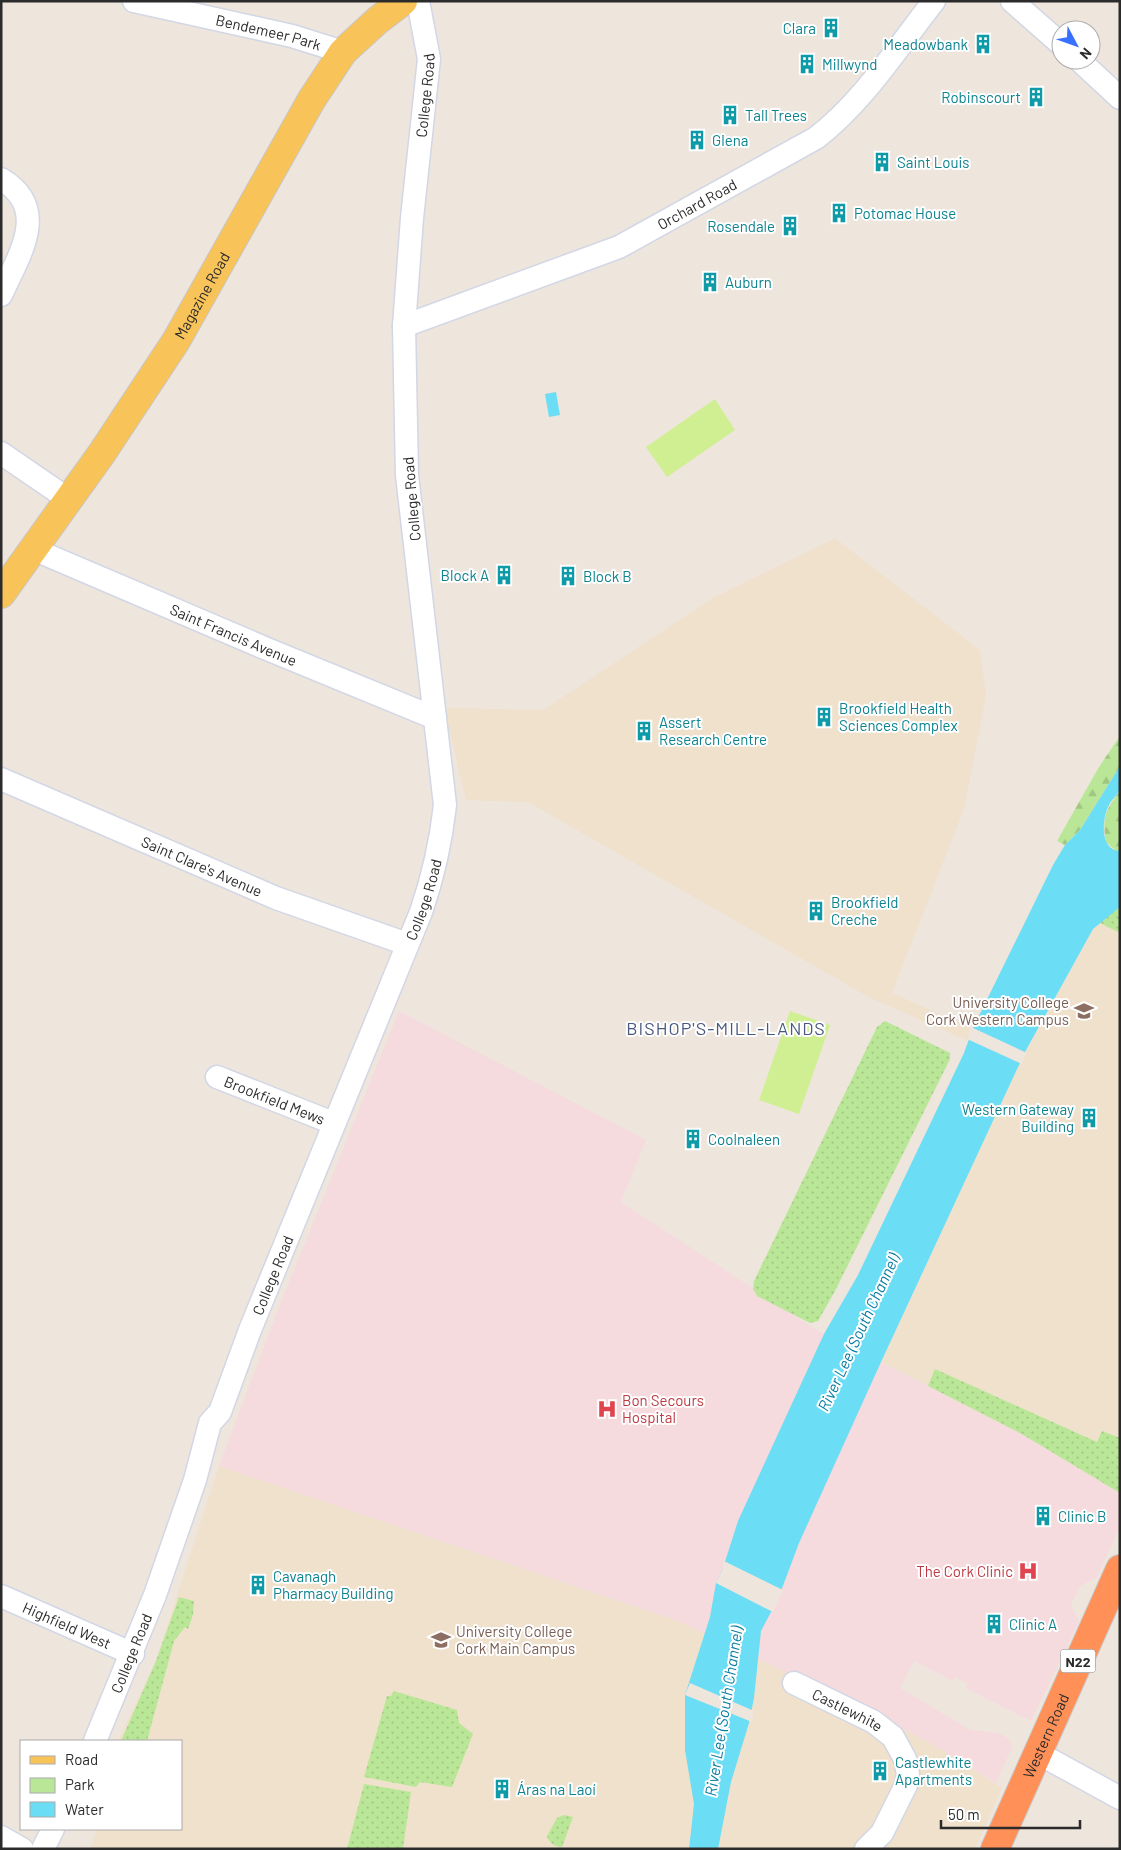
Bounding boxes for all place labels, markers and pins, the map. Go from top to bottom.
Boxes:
building icon: Clara [820,17,842,39]
place label: Clara [783,19,816,37]
building icon: Meadowbank [972,33,994,55]
place label: Meadowbank [883,35,968,53]
building icon: Millwynd [796,53,818,75]
place label: Millwynd [822,55,877,73]
building icon: Robinscourt [1025,86,1047,108]
place label: Robinscourt [941,88,1021,106]
building icon: Tall Trees [719,104,741,126]
place label: Tall Trees [745,106,807,124]
building icon: Glena [686,129,708,151]
place label: Glena [712,131,748,149]
building icon: Saint Louis [871,151,893,173]
place label: Saint Louis [897,153,970,171]
building icon: Potomac House [828,202,850,224]
place label: Potomac House [854,204,956,222]
building icon: Rosendale [779,215,801,237]
place label: Rosendale [707,217,775,235]
building icon: Auburn [699,271,721,293]
place label: Auburn [725,273,772,291]
building icon: Block A [493,564,515,586]
building icon: Block B [557,565,579,587]
place label: Block A [441,566,489,584]
place label: Block B [583,567,632,585]
place label: Brookfield Health Sciences Complex [839,699,958,734]
building icon: Brookfield Health Sciences Complex [813,706,835,728]
place label: Assert Research Centre [659,713,767,748]
building icon: Assert Research Centre [633,720,655,742]
place label: Brookfield Creche [831,893,898,928]
building icon: Brookfield Creche [805,900,827,922]
place label: University College Cork Western Campus [926,993,1069,1028]
school or university icon: University College Cork Western Campus [1073,1000,1095,1022]
place label: Western Gateway Building [962,1100,1074,1135]
building icon: Western Gateway Building [1078,1107,1100,1129]
building icon: Coolnaleen [682,1128,704,1150]
place label: Coolnaleen [708,1130,780,1148]
place label: Bon Secours Hospital [622,1391,704,1426]
hospital icon: Bon Secours Hospital [596,1398,618,1420]
building icon: Clinic B [1032,1505,1054,1527]
place label: Clinic B [1058,1507,1107,1525]
hospital icon: The Cork Clinic [1017,1560,1039,1582]
place label: The Cork Clinic [916,1562,1013,1580]
place label: Cavanagh Pharmacy Building [273,1567,393,1602]
building icon: Cavanagh Pharmacy Building [247,1574,269,1596]
building icon: Clinic A [983,1613,1005,1635]
place label: Clinic A [1009,1615,1057,1633]
place label: University College Cork Main Campus [456,1622,575,1657]
school or university icon: University College Cork Main Campus [430,1629,452,1651]
place label: Castlewhite Apartments [895,1753,972,1788]
building icon: Castlewhite Apartments [869,1760,891,1782]
building icon: Áras na Laoí [491,1778,513,1800]
place label: Áras na Laoí [517,1780,596,1798]

